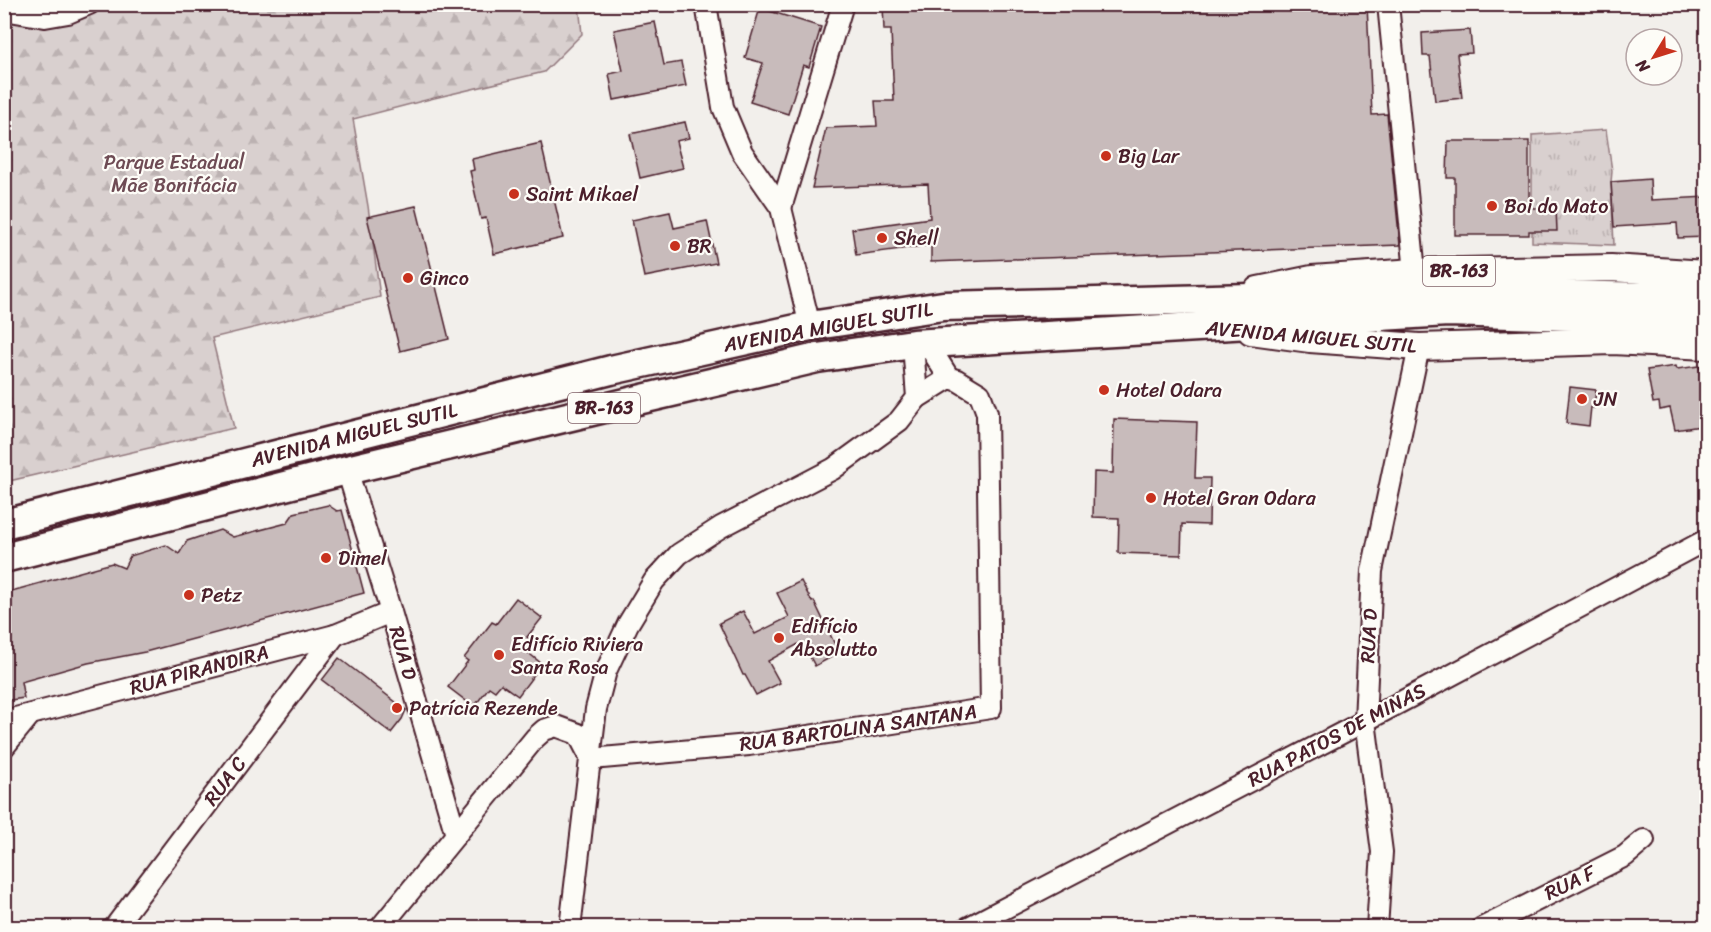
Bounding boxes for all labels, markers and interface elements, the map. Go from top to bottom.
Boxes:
north arrow [1624,27,1684,87]
text: N [1627,52,1658,80]
place label: Big Lar [1118,139,1181,174]
park label: Parque Estadual Mãe Bonifácia [104,145,245,203]
marker: Big Lar [1099,149,1113,163]
place label: Saint Mikael [526,177,639,212]
marker: Saint Mikael [507,187,521,201]
place label: Boi do Mato [1504,189,1608,224]
marker: Boi do Mato [1485,199,1499,213]
place label: Shell [894,221,939,256]
place label: BR [687,229,712,264]
marker: Shell [875,231,889,245]
marker: BR [668,239,682,253]
road number: BR-163 [1423,256,1495,286]
place label: Ginco [420,261,469,296]
marker: Ginco [401,271,415,285]
street label: AVENIDA MIGUEL SUTIL [720,291,936,363]
street label: AVENIDA MIGUEL SUTIL [1203,310,1419,364]
place label: Hotel Odara [1116,373,1222,408]
place label: JN [1593,382,1617,417]
marker: Hotel Odara [1097,383,1111,397]
street label: AVENIDA MIGUEL SUTIL [246,392,462,478]
marker: JN [1575,392,1589,406]
road number: BR-163 [568,393,640,423]
place label: Hotel Gran Odara [1163,481,1317,516]
marker: Hotel Gran Odara [1144,491,1158,505]
place label: Dimel [338,541,388,576]
marker: Dimel [319,551,333,565]
place label: Petz [201,578,242,613]
marker: Petz [182,588,196,602]
street label: RUA D [1350,608,1388,664]
place label: Edifício Absolutto [790,609,877,667]
street label: RUA D [379,622,427,684]
place label: Edifício Riviera Santa Rosa [511,627,643,685]
marker: Edifício Absolutto [772,631,786,645]
street label: RUA PIRANDIRA [126,635,272,705]
marker: Edifício Riviera Santa Rosa [492,648,506,662]
street label: RUA PATOS DE MINAS [1241,673,1433,797]
place label: Patrícia Rezende [409,691,558,726]
street label: RUA BARTOLINA SANTANA [737,694,979,762]
marker: Patrícia Rezende [390,701,404,715]
street label: RUA C [194,748,256,814]
street label: RUA F [1538,855,1604,910]

